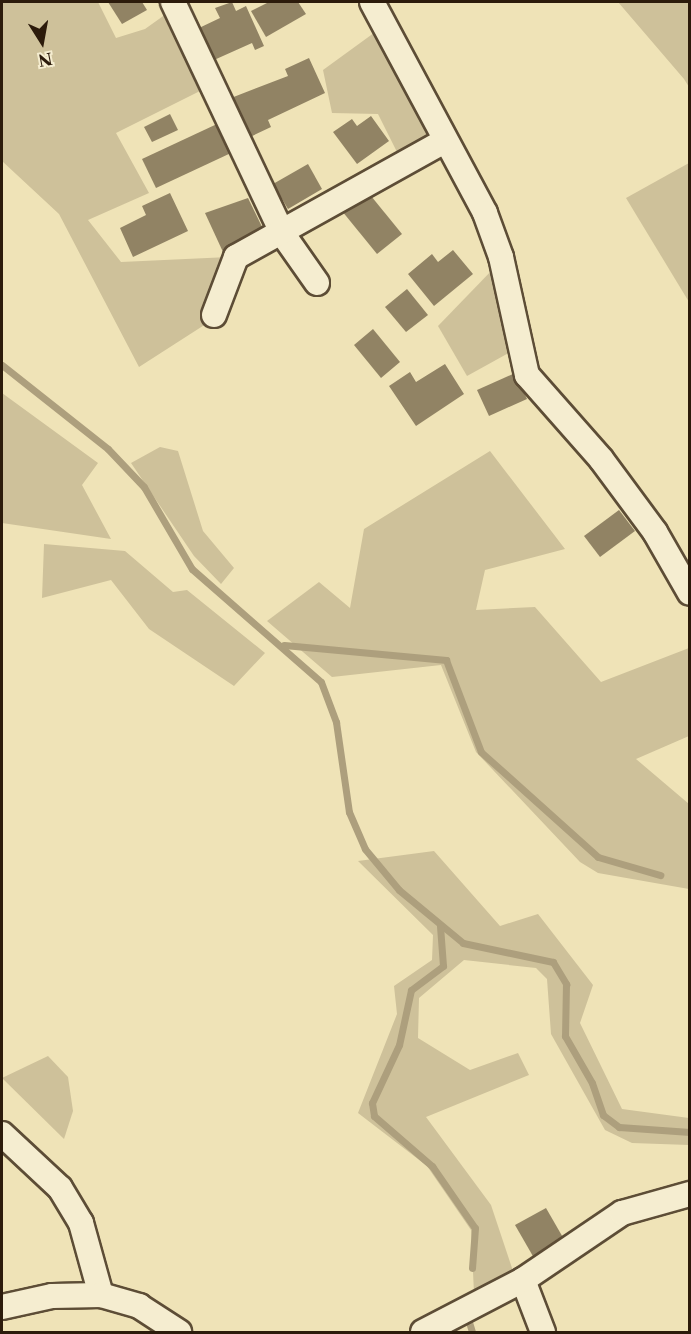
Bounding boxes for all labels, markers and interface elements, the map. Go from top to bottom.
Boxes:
north arrow [12,12,72,72]
text: N [37,49,54,71]

